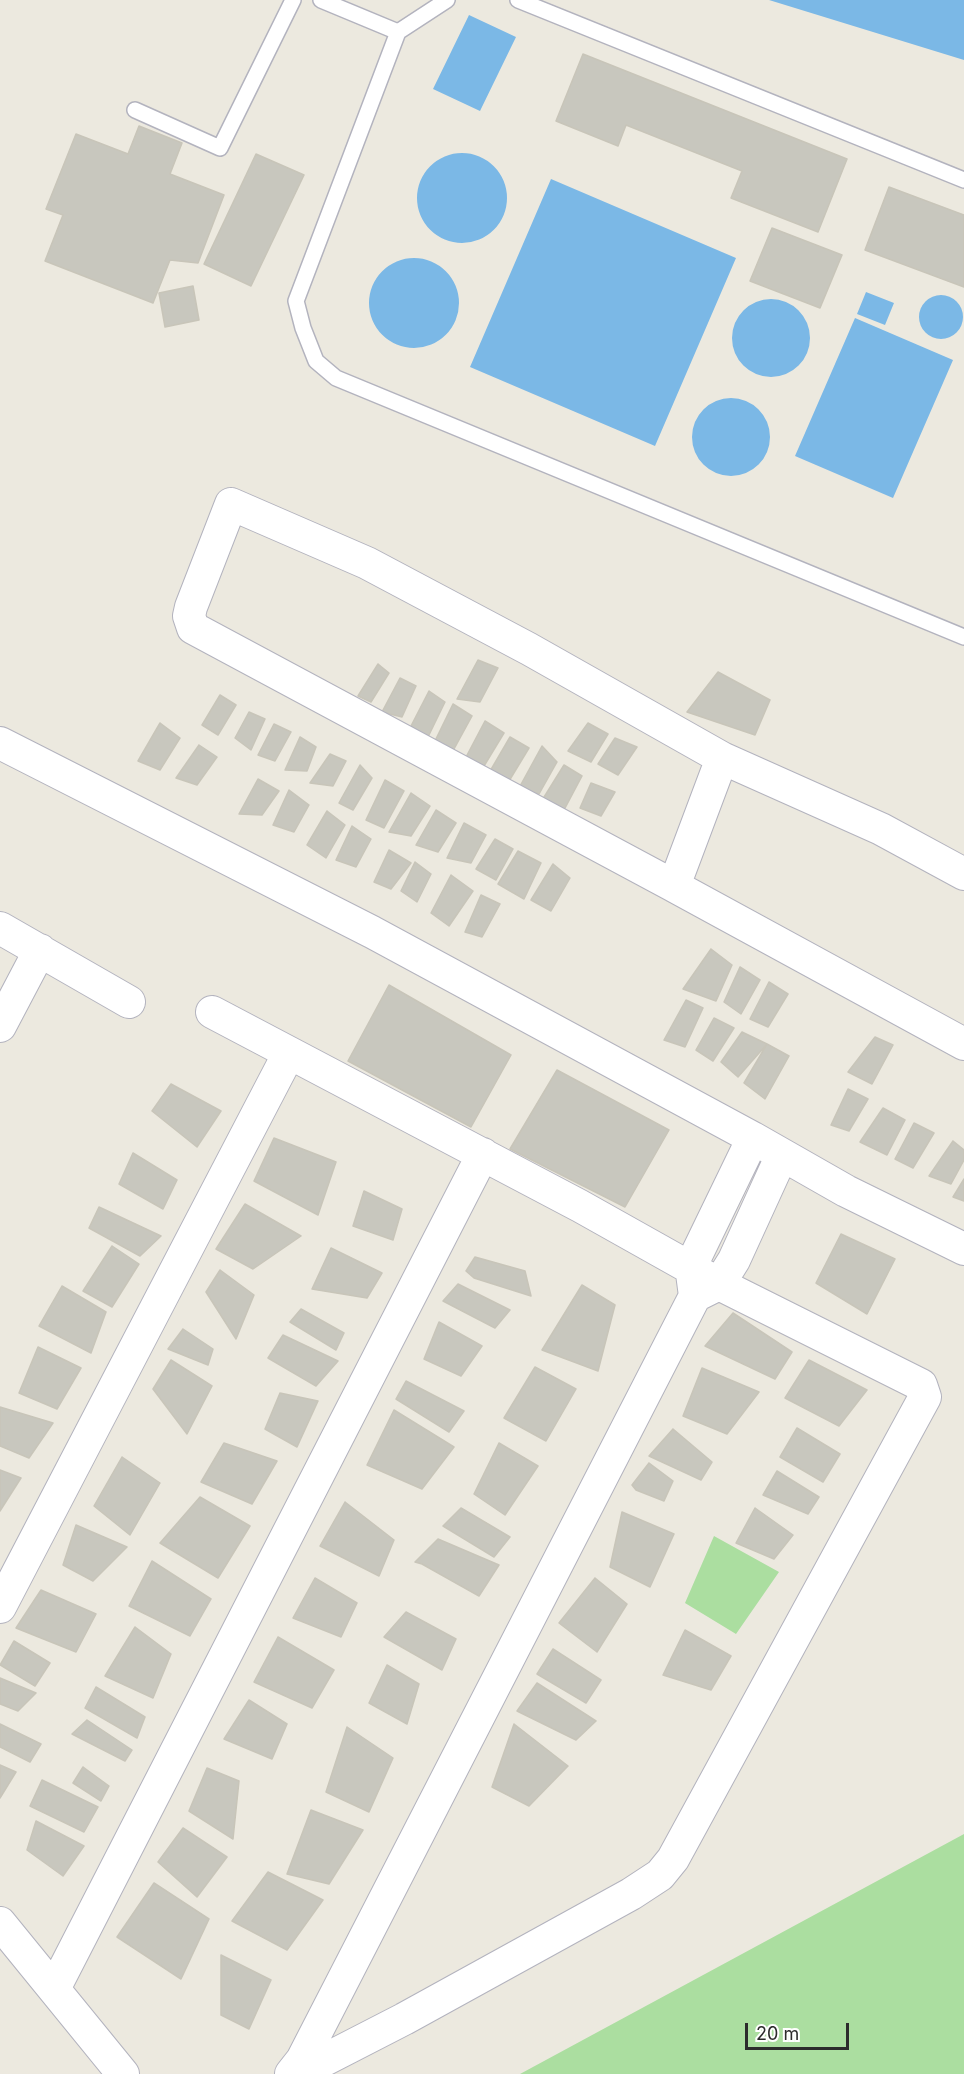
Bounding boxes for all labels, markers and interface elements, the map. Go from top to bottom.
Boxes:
scale bar [748,2011,852,2049]
text: 20 m [756,2023,799,2044]

